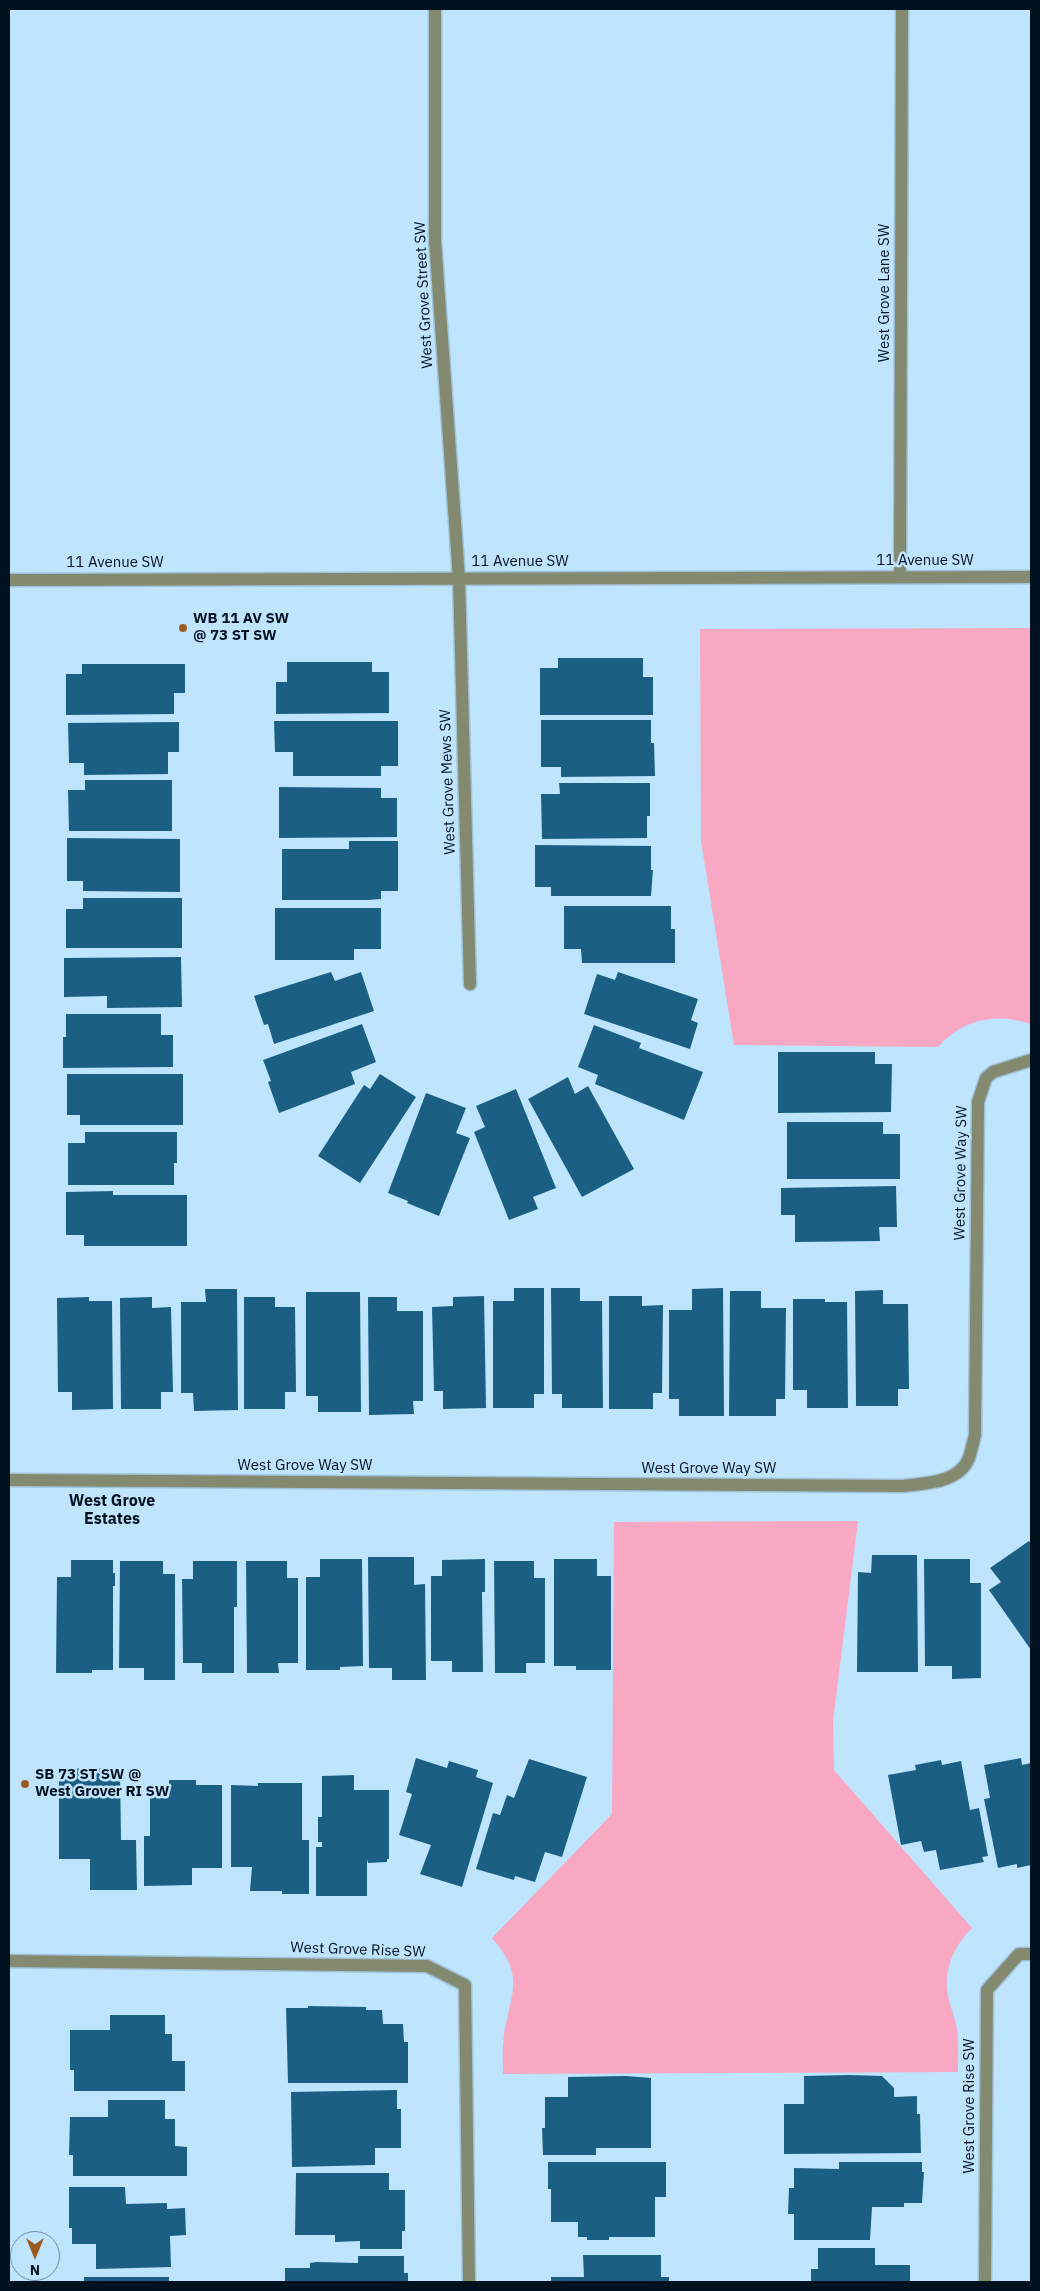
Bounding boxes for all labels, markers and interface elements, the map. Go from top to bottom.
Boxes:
street label: West Grove Street SW [411,221,437,369]
street label: West Grove Lane SW [876,224,894,362]
street label: 11 Avenue SW [876,552,974,570]
street label: 11 Avenue SW [471,553,569,571]
street label: 11 Avenue SW [66,554,164,572]
place label: WB 11 AV SW @ 73 ST SW [193,610,289,645]
marker: WB 11 AV SW @ 73 ST SW [177,622,189,634]
street label: West Grove Mews SW [436,709,460,855]
street label: West Grove Way SW [951,1105,971,1241]
street label: West Grove Way SW [238,1457,372,1475]
street label: West Grove Way SW [642,1460,776,1478]
district label: West Grove Estates [69,1491,155,1529]
place label: SB 73 ST SW @ West Grover RI SW [35,1766,169,1801]
marker: SB 73 ST SW @ West Grover RI SW [19,1778,31,1790]
street label: West Grove Rise SW [290,1939,426,1961]
street label: West Grove Rise SW [961,2038,979,2174]
north arrow [10,2231,60,2281]
text: N [30,2261,40,2279]

